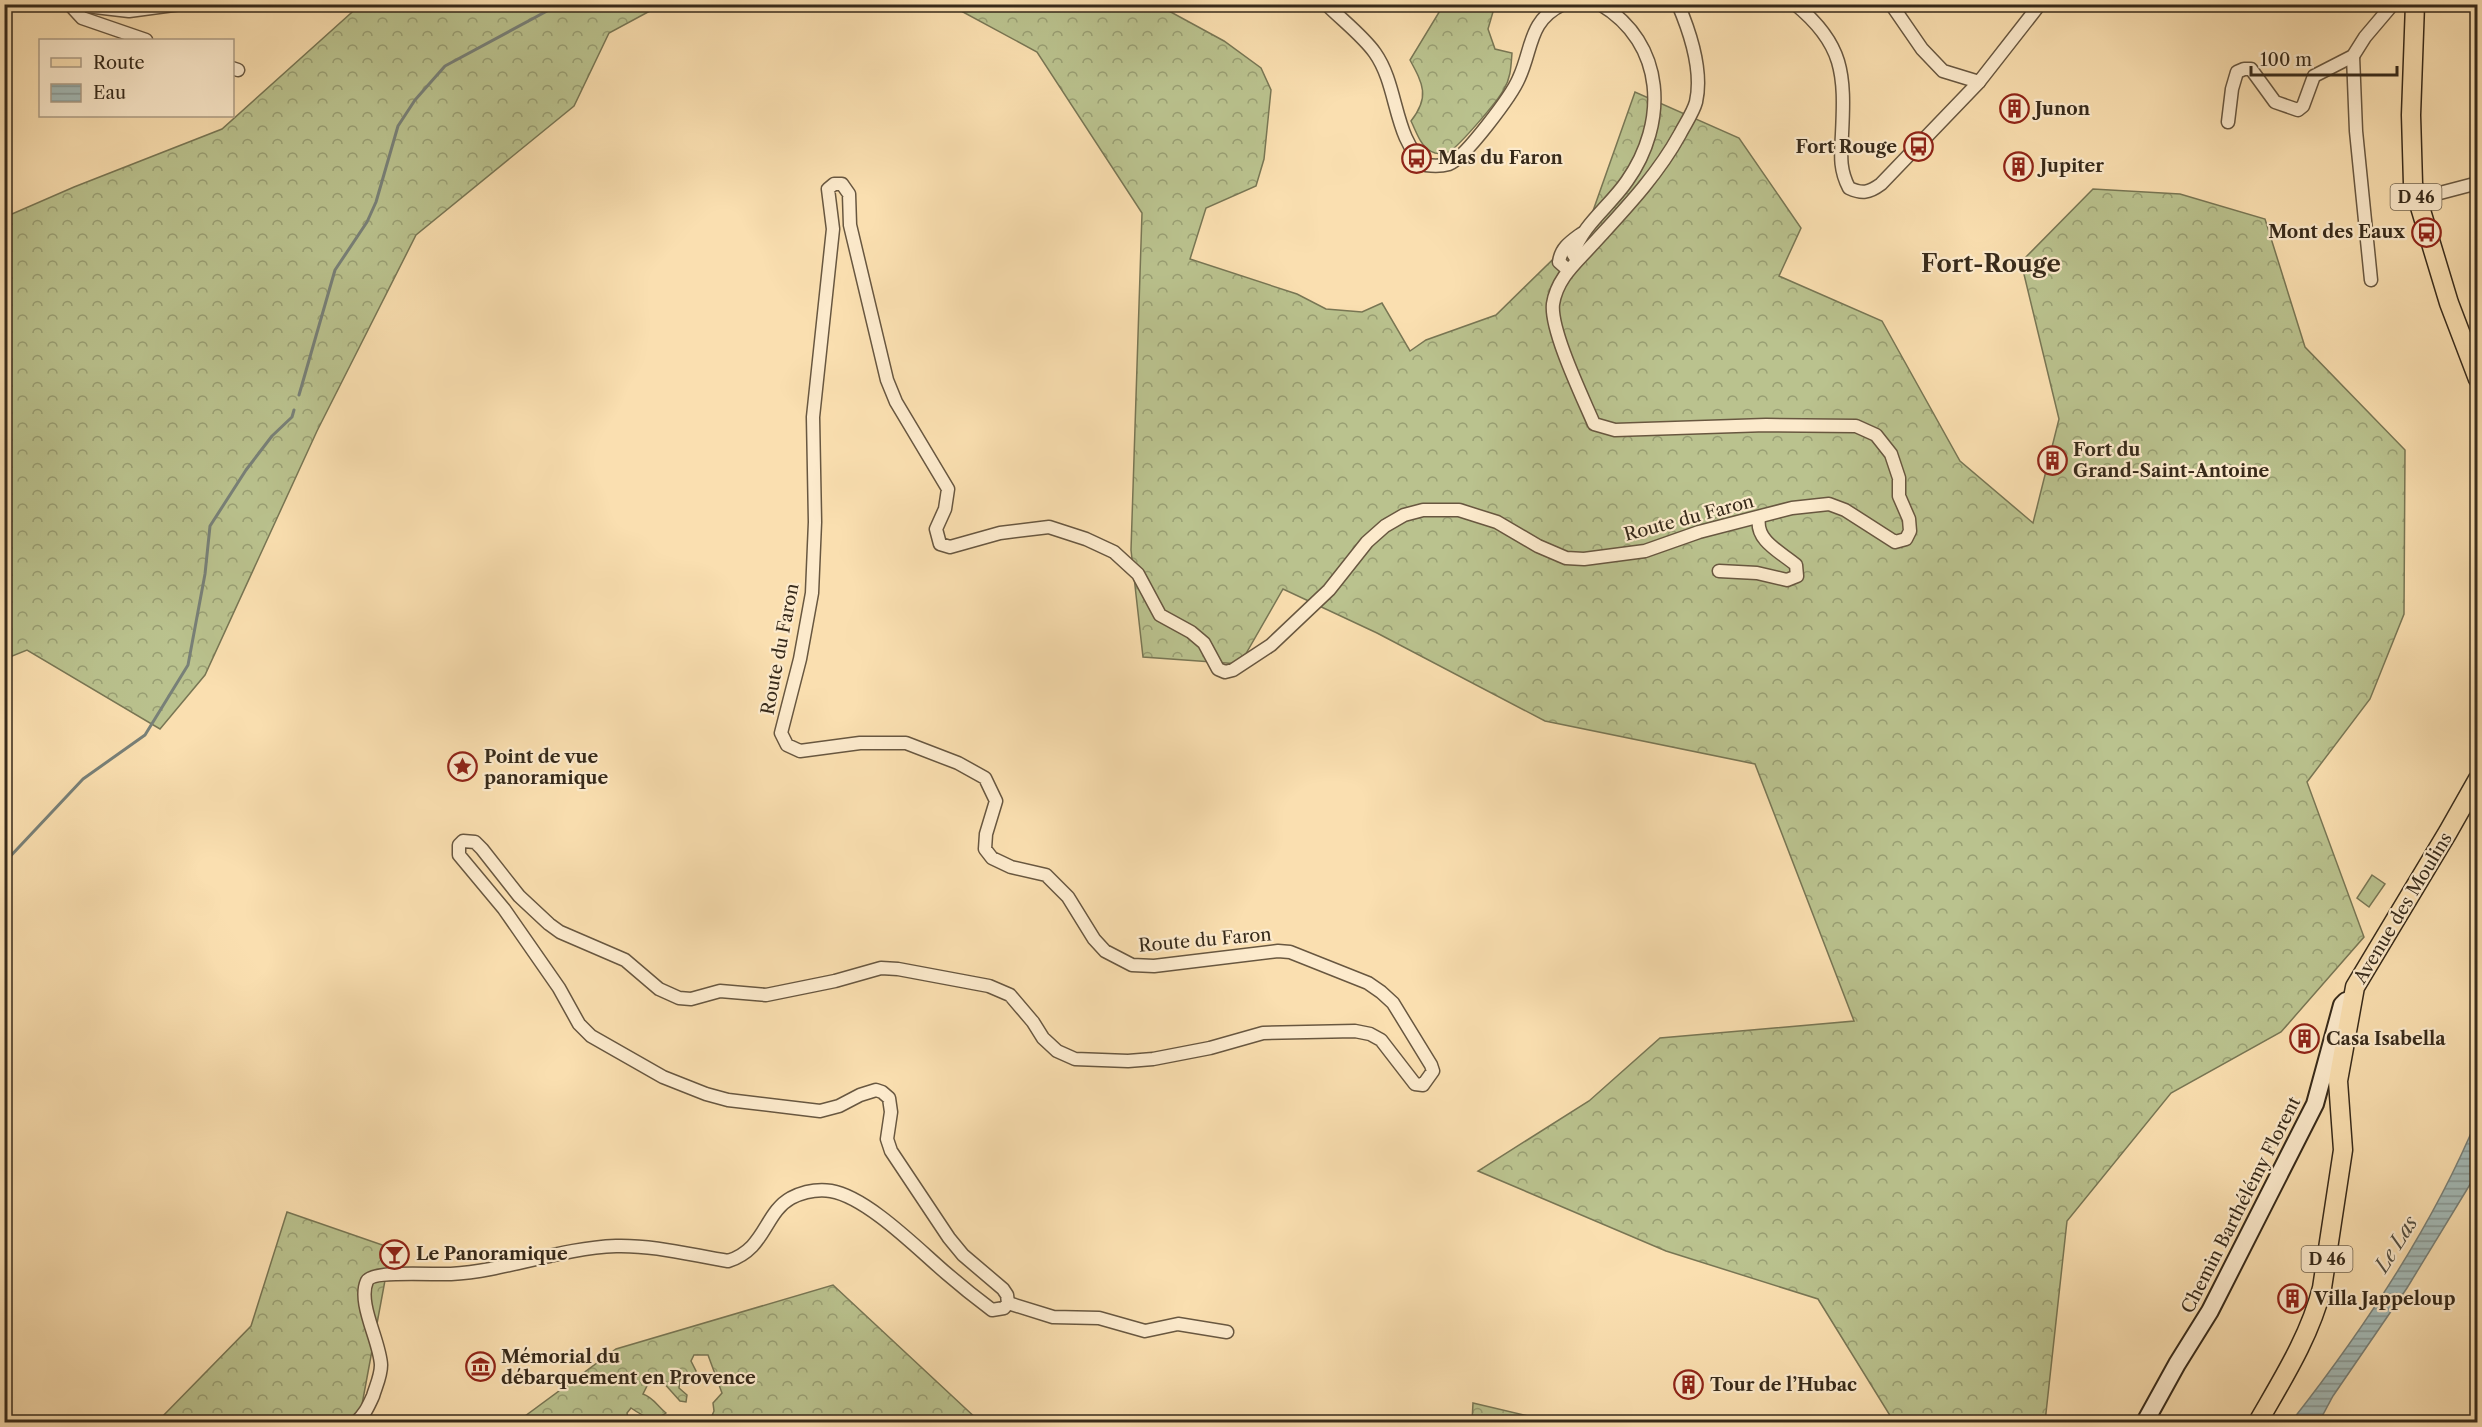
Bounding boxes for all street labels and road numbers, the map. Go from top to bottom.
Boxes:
road number: D 46 [2390,184,2442,210]
street label: Route du Faron [1622,490,1756,546]
street label: Route du Faron [756,581,804,717]
street label: Avenue des Moulins [2349,829,2457,988]
street label: Route du Faron [1138,923,1272,957]
street label: Chemin Barthélémy Florent [2177,1093,2306,1317]
road number: D 46 [2302,1246,2352,1272]

